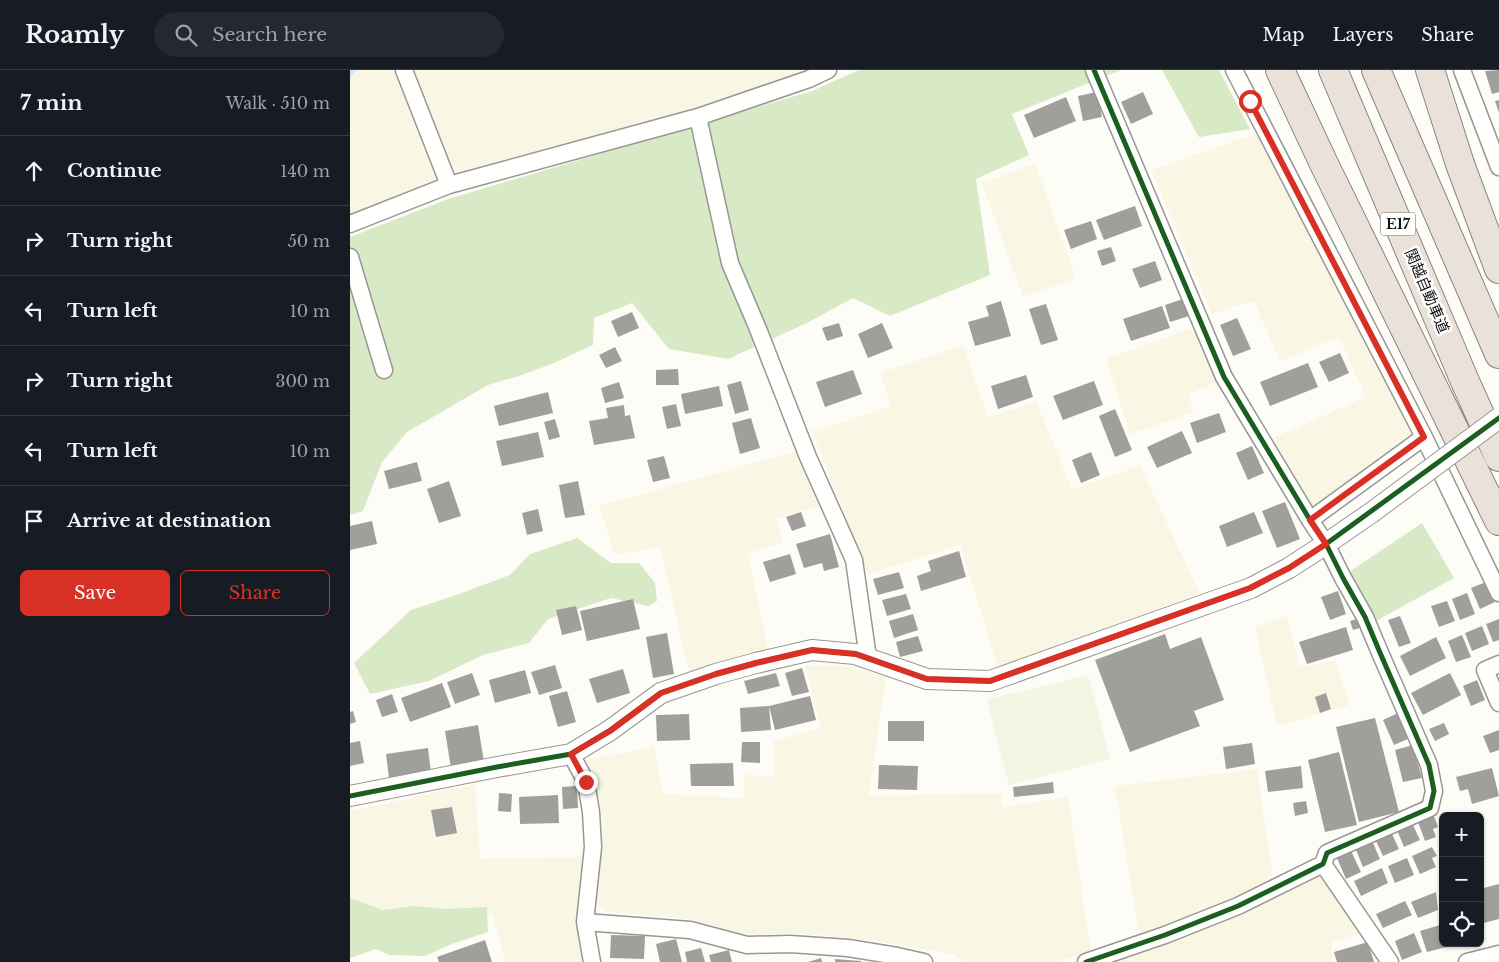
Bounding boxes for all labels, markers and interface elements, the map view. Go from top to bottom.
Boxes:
search box [154,12,504,57]
text: Roamly [25,20,124,49]
icon: search [172,21,200,49]
text: Search here [212,23,327,46]
text: Map [1263,24,1304,46]
text: Layers [1332,24,1393,46]
text: Share [1421,24,1474,46]
text: 7 min [20,90,83,116]
route start [1239,90,1262,113]
text: Walk · 510 m [226,93,330,113]
icon: ahead [20,157,48,185]
text: Continue [67,159,162,182]
text: 140 m [280,161,330,181]
road number: E17 [1380,212,1416,236]
icon: right [20,227,48,255]
text: Turn right [67,229,173,252]
text: 50 m [288,231,330,251]
street label: 関越自動車道 [1401,246,1454,336]
icon: left [20,297,48,325]
text: Turn left [67,299,158,322]
text: 10 m [290,301,330,321]
icon: right [20,367,48,395]
text: Turn right [67,369,173,392]
text: 300 m [276,371,330,391]
icon: left [20,437,48,465]
text: Turn left [67,439,158,462]
text: 10 m [290,441,330,461]
icon: arrive [20,507,48,535]
text: Arrive at destination [67,509,271,532]
button: Save [20,570,170,616]
button: Share [180,570,330,616]
route end [575,771,598,794]
map controls [1439,812,1484,947]
button: + [1439,812,1484,857]
button: − [1439,857,1484,902]
button: locate [1439,902,1484,947]

